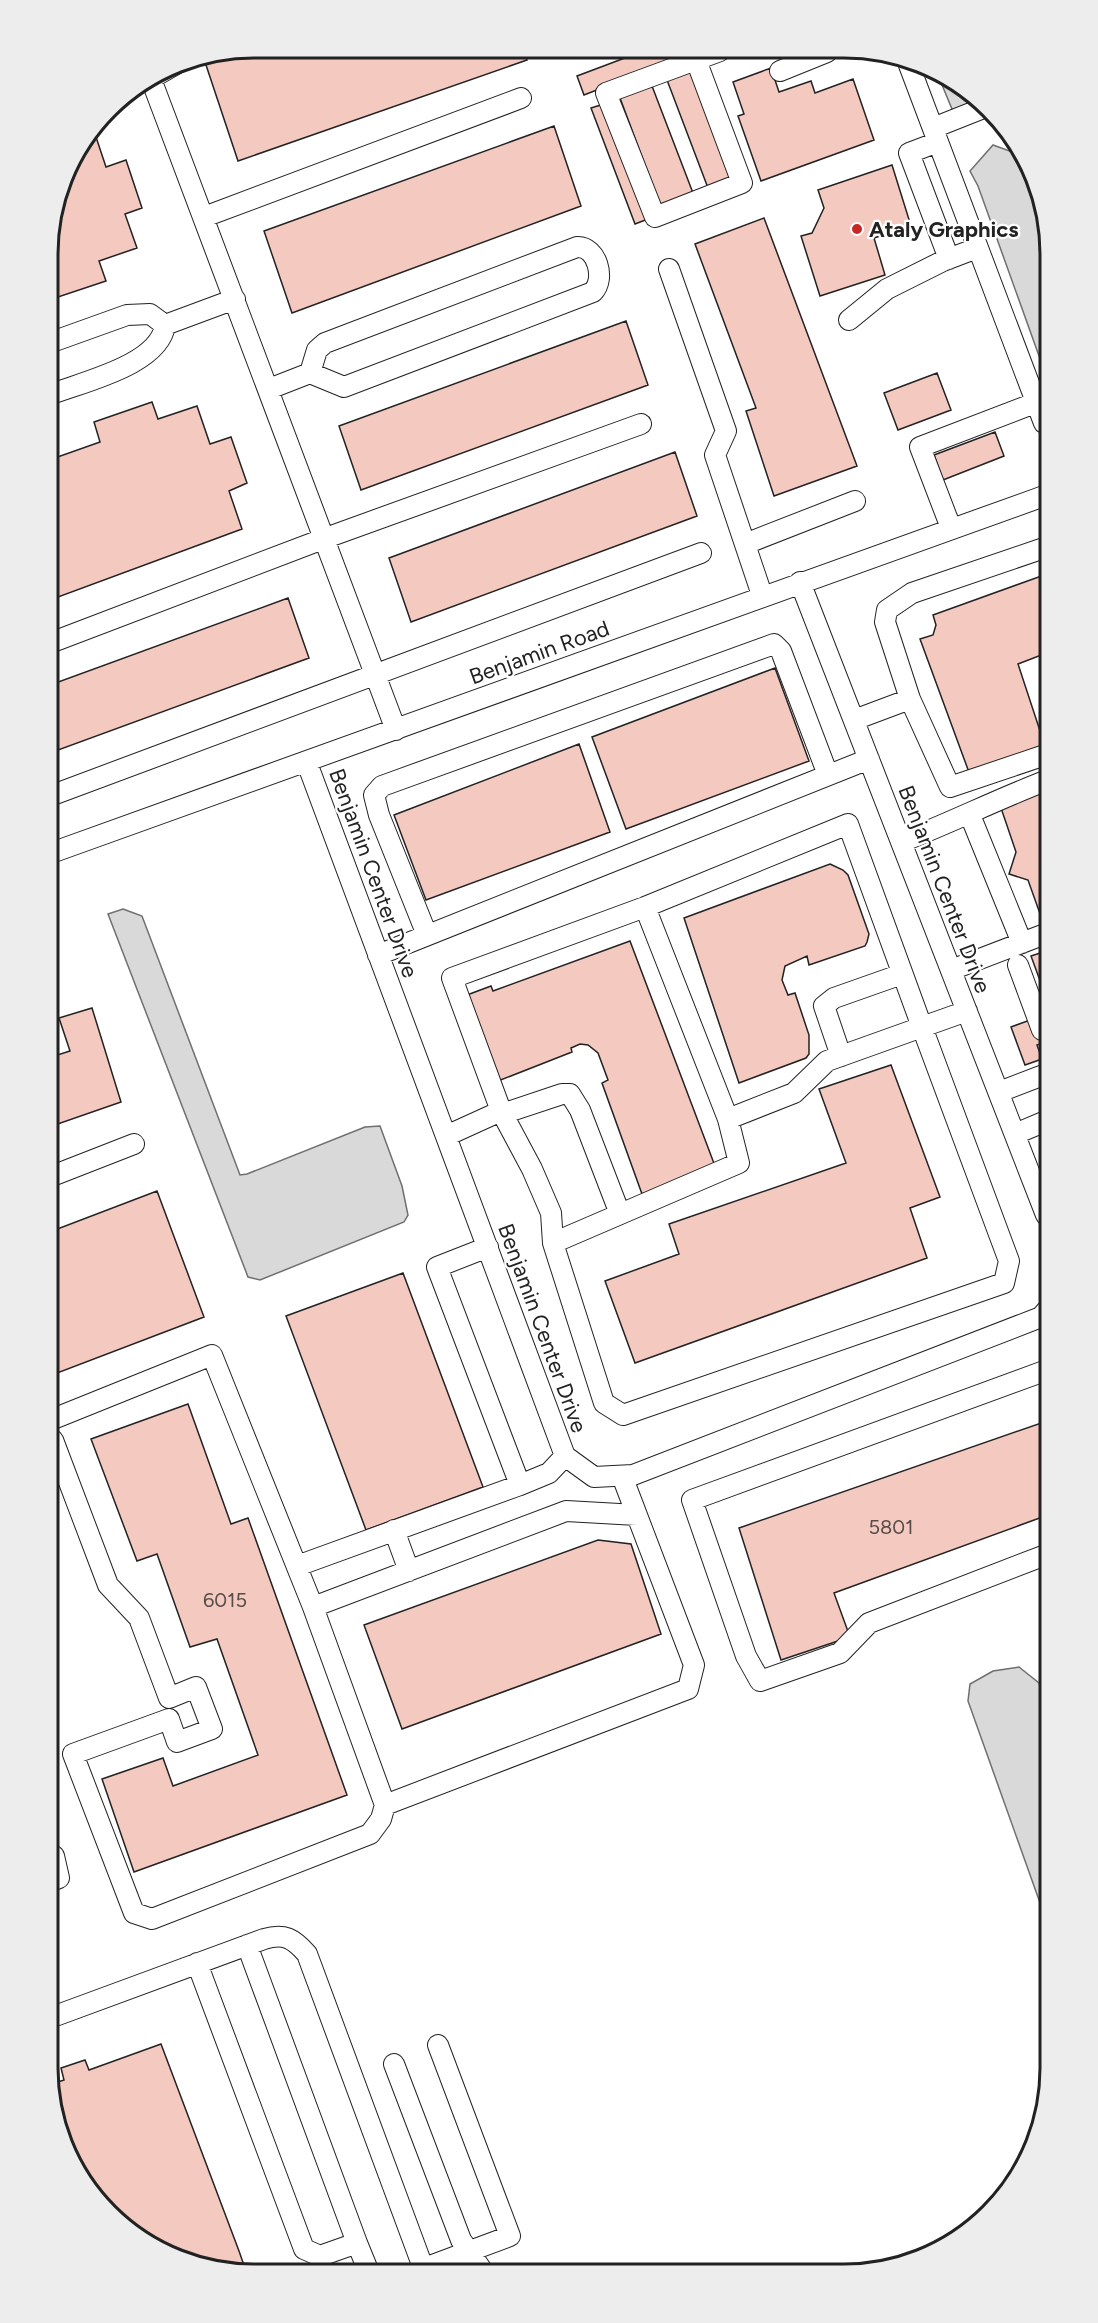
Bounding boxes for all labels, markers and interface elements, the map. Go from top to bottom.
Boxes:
place label: Ataly Graphics [869,216,1019,243]
marker: Ataly Graphics [850,222,864,236]
street label: Benjamin Road [465,615,613,690]
street label: Benjamin Center Drive [323,765,424,981]
street label: Benjamin Center Drive [892,781,997,997]
street label: Benjamin Center Drive [492,1220,593,1436]
house number: 5801 [869,1515,913,1539]
house number: 6015 [203,1588,247,1612]

